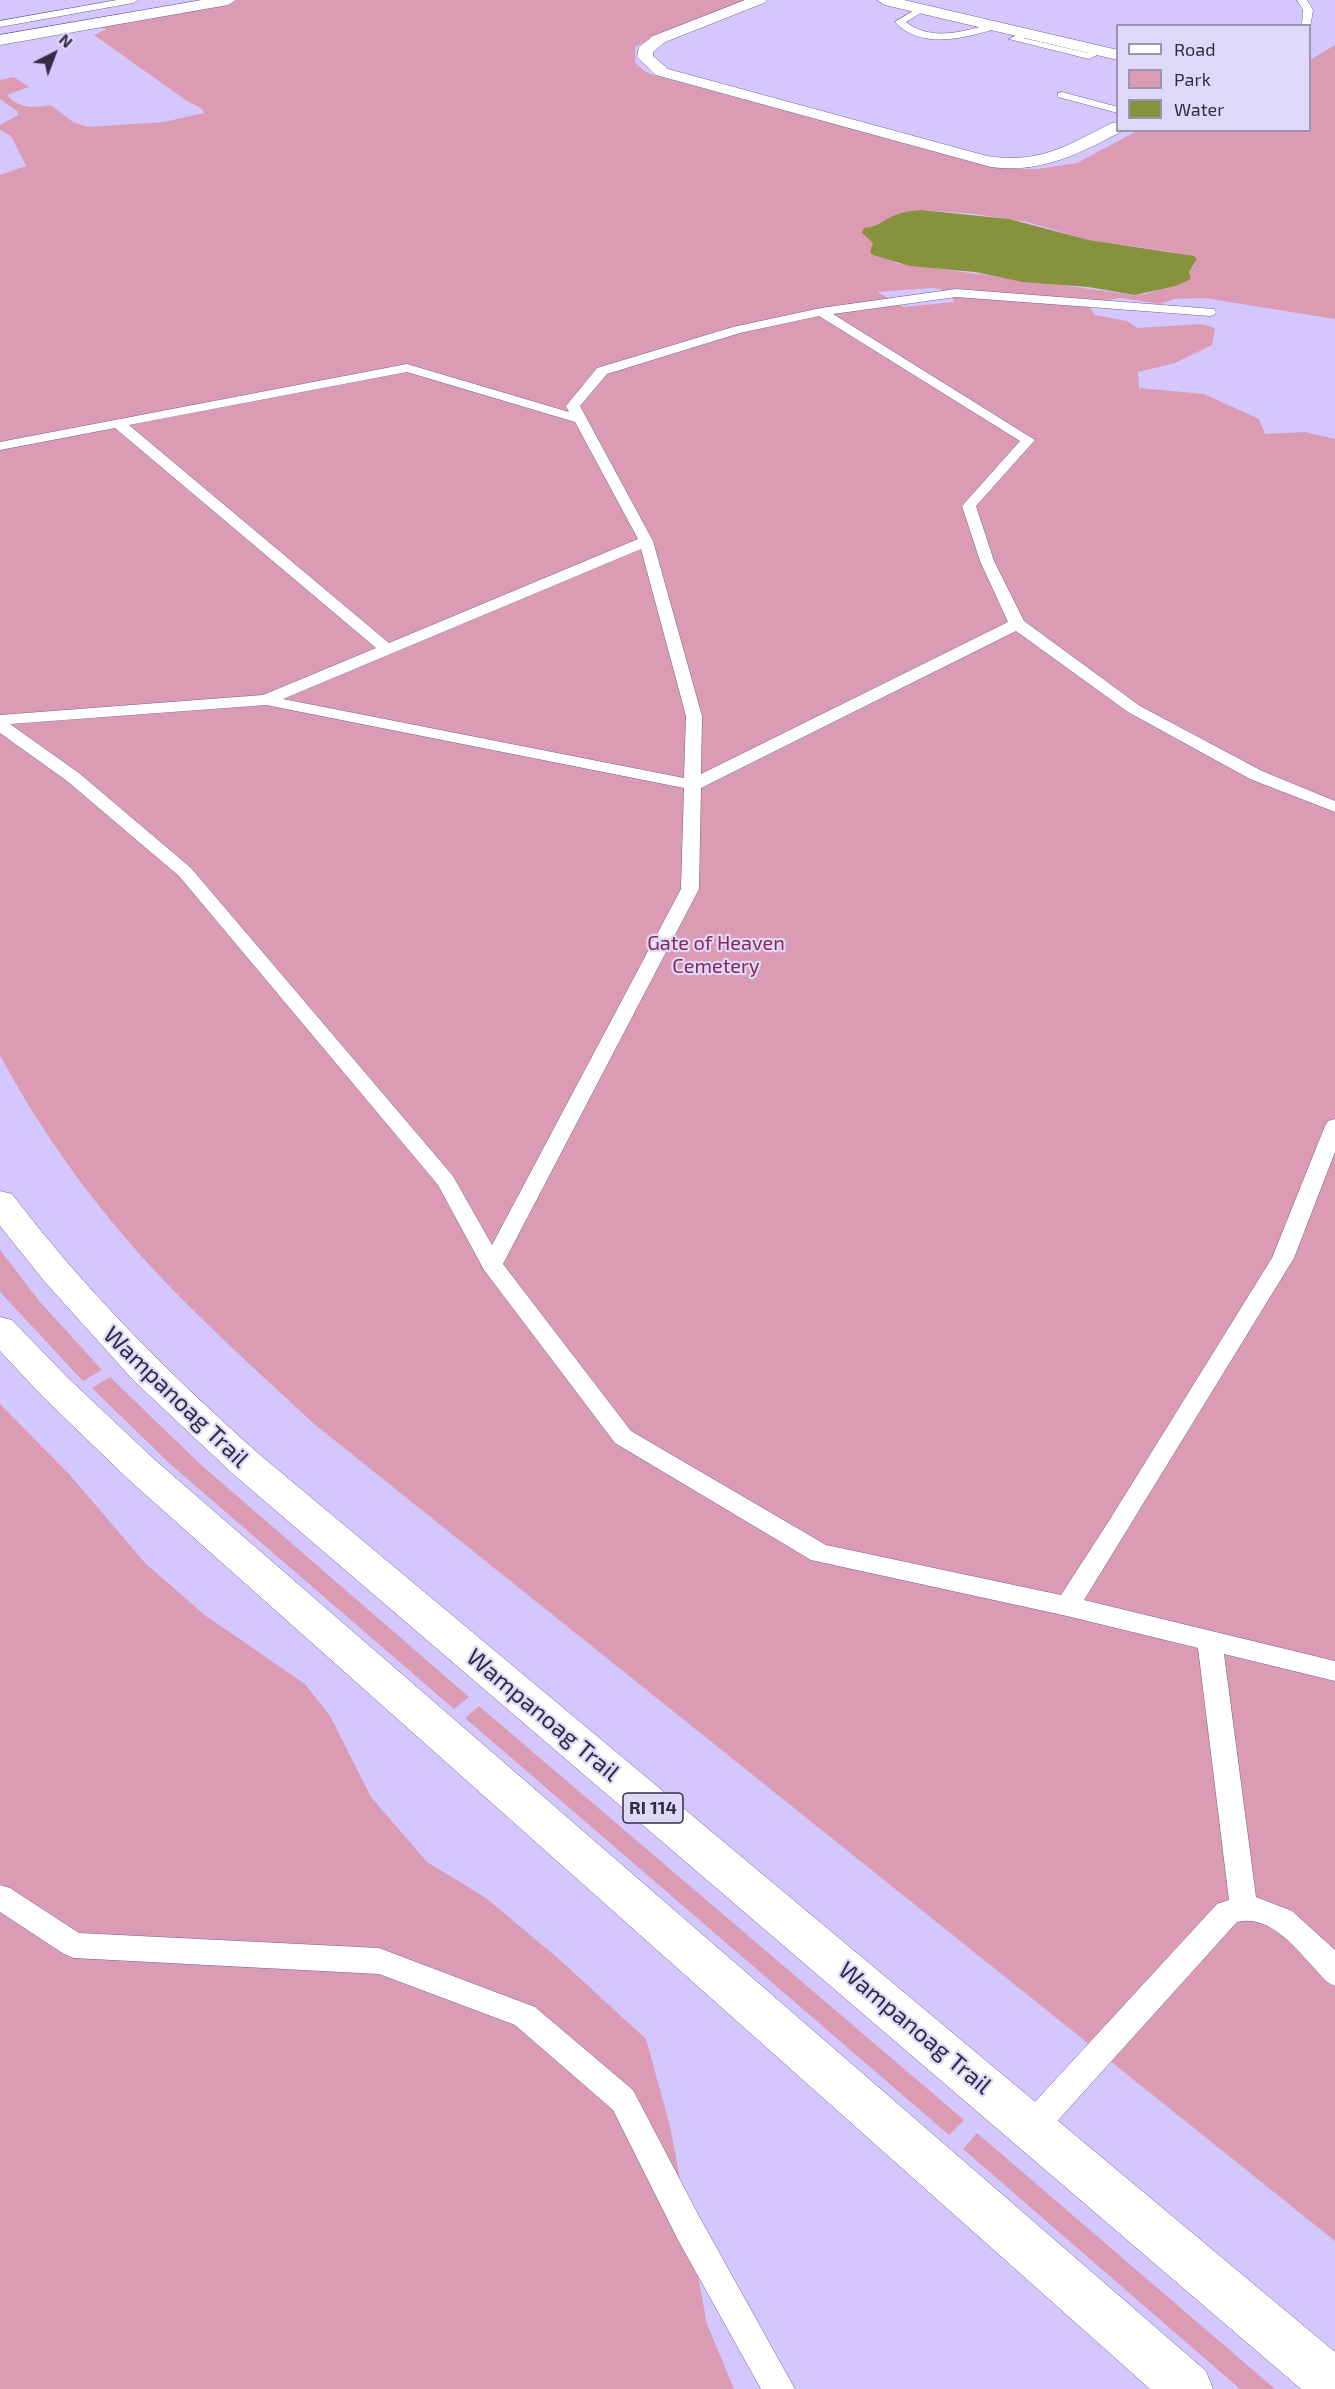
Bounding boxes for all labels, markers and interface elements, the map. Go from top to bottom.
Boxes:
north arrow [24,24,84,84]
legend [1116,24,1311,132]
text: N [56,29,77,51]
text: Road [1174,38,1215,60]
text: Park [1174,68,1211,90]
text: Water [1174,98,1224,120]
park label: Gate of Heaven Cemetery [647,931,785,978]
street label: Wampanoag Trail [97,1320,255,1474]
street label: Wampanoag Trail [461,1643,625,1787]
road number: RI 114 [623,1793,683,1823]
street label: Wampanoag Trail [833,1956,997,2100]

